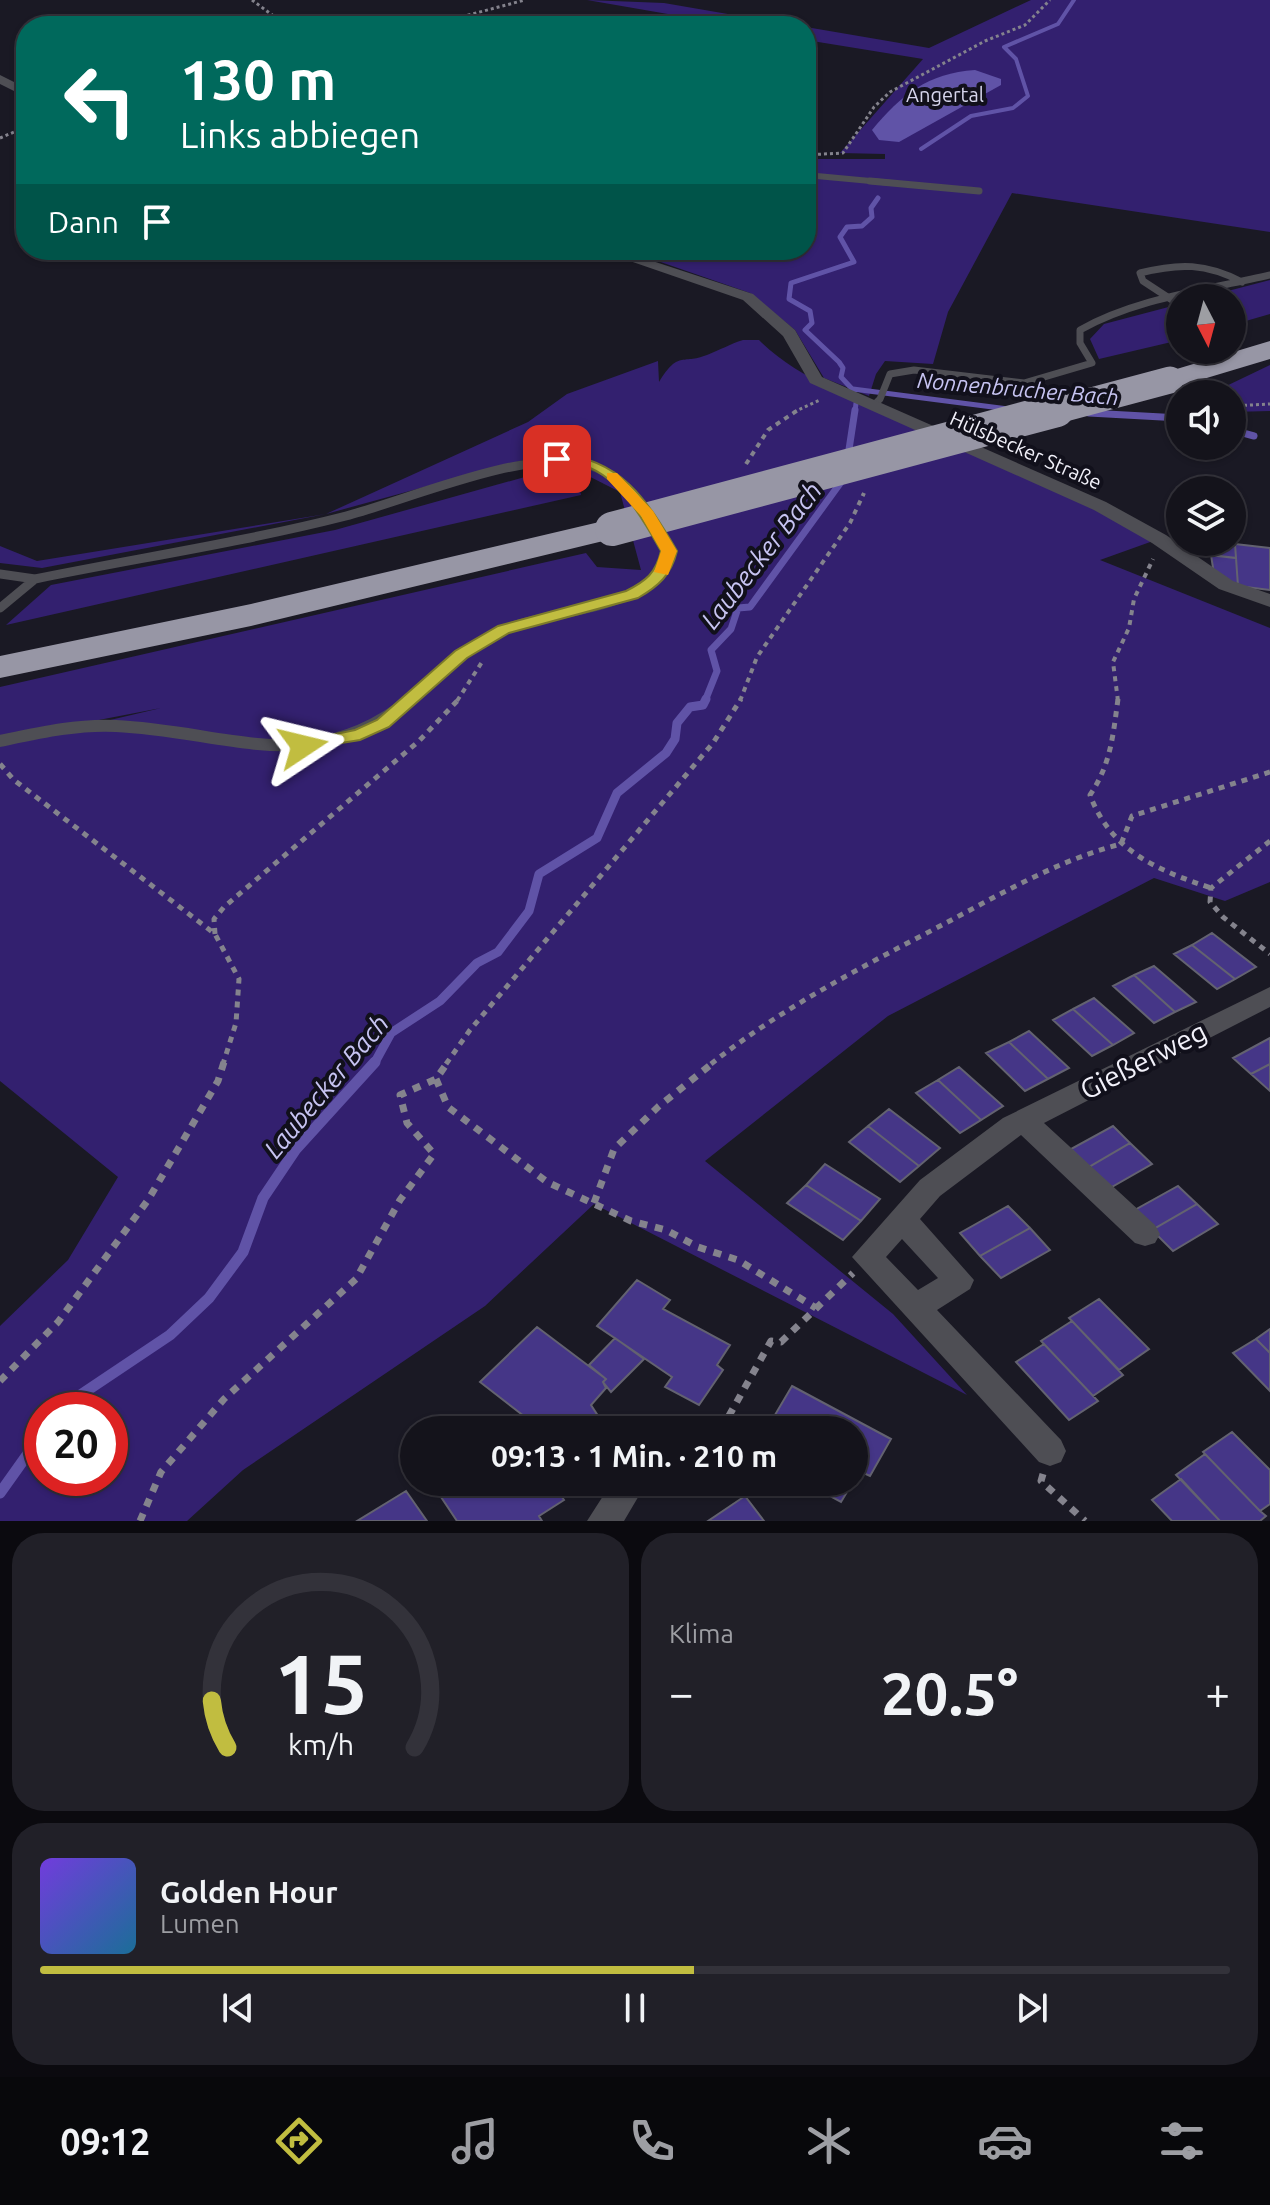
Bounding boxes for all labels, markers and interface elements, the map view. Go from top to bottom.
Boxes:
icon: left [48,48,152,152]
text: 130 m [180,48,336,111]
park label: Angertal [906,83,984,106]
text: Links abbiegen [180,114,420,155]
icon: arrive [135,200,179,244]
text: Dann [48,205,119,239]
north arrow [1166,284,1246,364]
map controls [1166,284,1246,556]
water label: Nonnenbrucher Bach [916,367,1120,409]
button: sound [1166,380,1246,460]
street label: Hülsbecker Straße [947,406,1105,494]
pin [523,425,591,493]
icon: arrive [535,437,579,481]
water label: Laubecker Bach [695,476,827,634]
button: layers [1166,476,1246,556]
position arrow [261,704,345,788]
water label: Laubecker Bach [258,1009,394,1163]
street label: Gießerweg [1075,1015,1211,1105]
speed limit sign: 20 [24,1392,128,1496]
text: 09:13 · 1 Min. · 210 m [491,1439,777,1473]
text: Klima [669,1619,734,1648]
text: 15 [274,1636,367,1730]
text: 20.5° [881,1659,1018,1726]
text: − [669,1668,694,1717]
text: + [1205,1668,1230,1717]
text: km/h [288,1728,354,1760]
text: Golden Hour [160,1875,338,1909]
text: Lumen [160,1909,240,1938]
icon: previous [216,1986,260,2030]
icon: pause [613,1986,657,2030]
icon: next [1010,1986,1054,2030]
icon: directions [271,2113,327,2169]
icon: music [447,2113,503,2169]
icon: phone [624,2113,680,2169]
icon: climate [801,2113,857,2169]
icon: car [977,2113,1033,2169]
icon: filters [1154,2113,1210,2169]
text: 09:12 [60,2121,150,2162]

